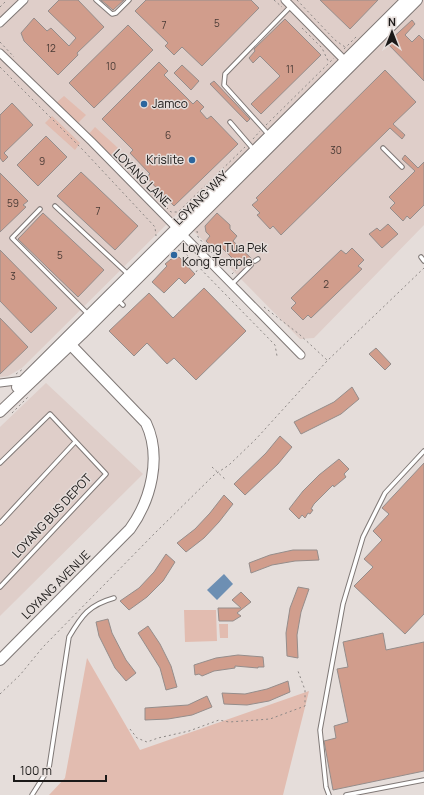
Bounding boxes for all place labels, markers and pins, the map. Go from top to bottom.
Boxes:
place label: Jamco [152,95,188,112]
marker: Jamco [139,99,149,109]
place label: Krislite [146,151,184,168]
marker: Krislite [187,155,197,165]
place label: Loyang Tua Pek Kong Temple [182,239,268,270]
marker: Loyang Tua Pek Kong Temple [169,250,179,260]

